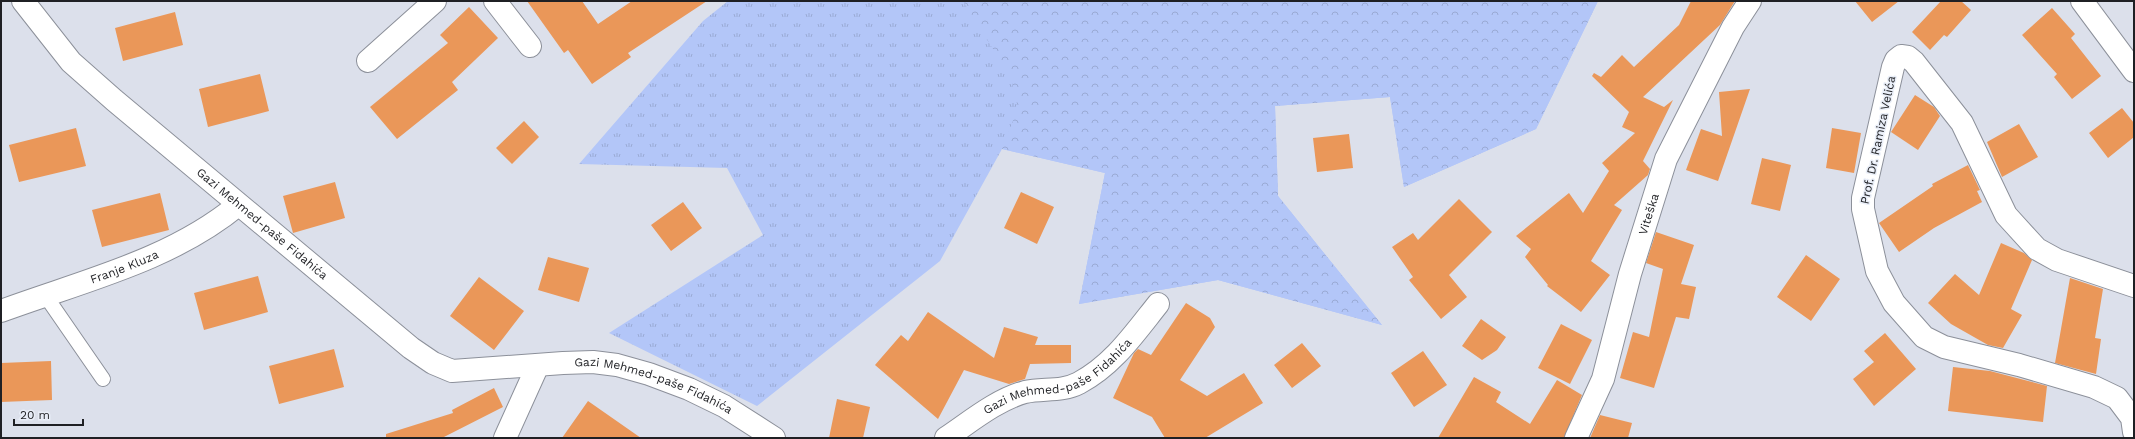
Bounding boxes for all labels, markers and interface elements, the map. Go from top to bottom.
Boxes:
street label: Prof. Dr. Ramiza Velića [1858,74,1898,205]
street label: Gazi Mehmed-paše Fidahića [194,165,331,283]
street label: Viteška [1636,191,1662,237]
street label: Franje Kluza [88,247,161,287]
street label: Gazi Mehmed-paše Fidahića [981,335,1135,417]
street label: Gazi Mehmed-paše Fidahića [574,355,735,417]
scale bar [14,401,83,427]
text: 20 m [20,408,50,422]

